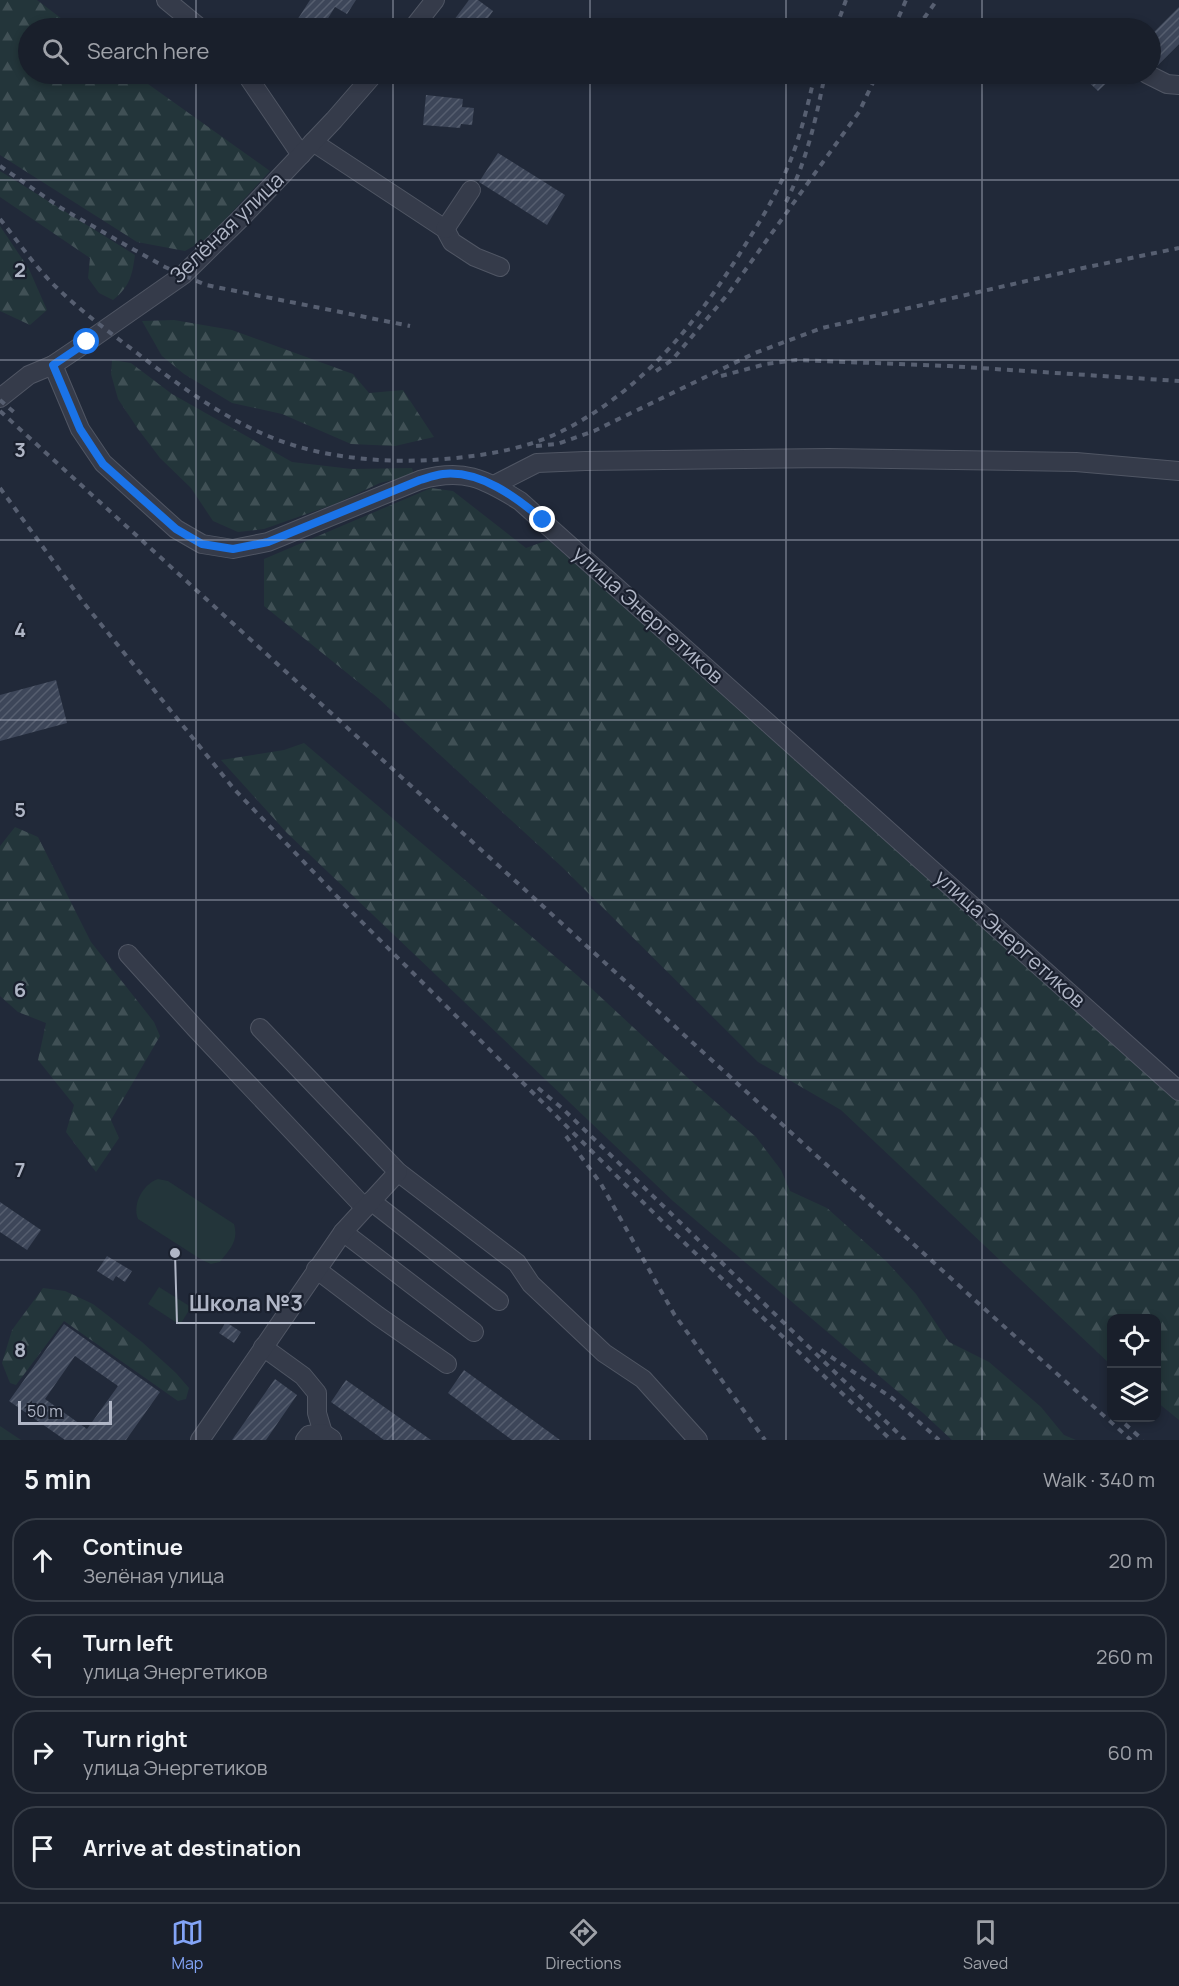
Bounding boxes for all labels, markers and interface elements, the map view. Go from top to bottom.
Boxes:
search box [18,18,1161,84]
icon: search [39,35,72,68]
text: Search here [87,36,209,66]
street label: Зелёная улица [163,166,289,289]
text: 2 [14,256,26,283]
route start [73,328,99,354]
text: 3 [14,436,26,463]
route end [529,506,555,532]
street label: улица Энергетиков [567,539,730,689]
text: 4 [14,616,26,643]
text: 5 [14,796,26,823]
street label: улица Энергетиков [929,863,1092,1013]
text: 6 [14,976,26,1003]
text: 7 [15,1156,25,1183]
callout: Школа №3 [177,1283,315,1323]
text: Школа №3 [189,1288,303,1318]
map controls [1107,1314,1161,1422]
button: locate [1107,1314,1161,1368]
text: 8 [14,1336,26,1363]
button: layers [1107,1368,1161,1422]
scale bar [18,1398,112,1426]
text: 50 m [27,1400,63,1422]
text: 5 min [24,1461,91,1497]
text: Walk · 340 m [1043,1466,1155,1493]
text: Continue [83,1532,183,1562]
icon: ahead [26,1544,59,1577]
text: 20 m [1108,1547,1153,1574]
text: Зелёная улица [83,1562,224,1589]
text: Turn left [83,1628,173,1658]
icon: left [26,1640,59,1673]
text: 260 m [1096,1643,1153,1670]
text: улица Энергетиков [83,1658,268,1685]
text: Turn right [83,1724,188,1754]
icon: right [26,1736,59,1769]
text: 60 m [1107,1739,1153,1766]
text: улица Энергетиков [83,1754,268,1781]
icon: arrive [26,1832,59,1865]
text: Arrive at destination [83,1833,301,1863]
tab: Map [171,1916,204,1974]
tab: Directions [546,1916,621,1974]
tab: Saved [963,1916,1008,1974]

